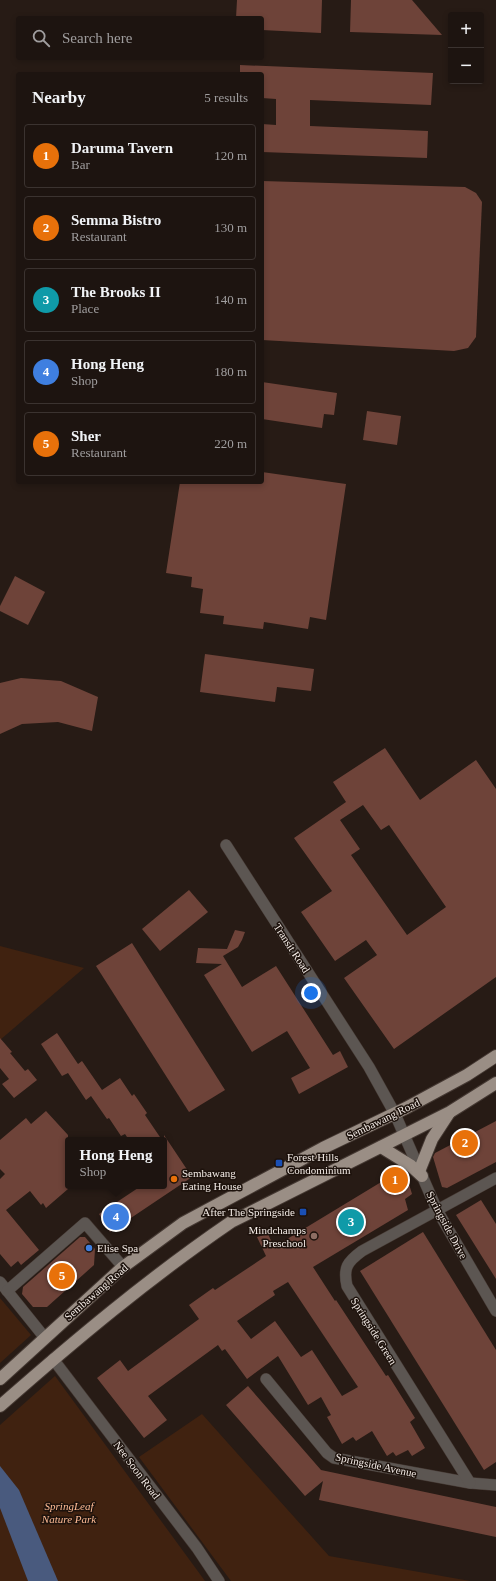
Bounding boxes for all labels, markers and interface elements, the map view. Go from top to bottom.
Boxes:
map controls [448,12,484,84]
button: + [448,12,484,48]
search box [16,16,264,60]
icon: search [30,27,52,49]
text: Search here [62,30,132,46]
button: − [448,48,484,84]
text: Nearby [32,88,86,107]
text: 5 results [204,90,248,105]
text: Daruma Tavern [71,140,173,156]
text: 1 [43,148,49,163]
text: 120 m [214,148,247,163]
text: Bar [71,157,90,172]
text: Semma Bistro [71,212,161,228]
text: 2 [43,220,49,235]
text: 130 m [214,220,247,235]
text: Restaurant [71,229,127,244]
text: The Brooks II [71,284,161,300]
text: 3 [43,292,49,307]
text: 140 m [214,292,247,307]
text: Place [71,301,99,316]
text: Hong Heng [71,356,144,372]
text: 4 [43,364,49,379]
text: 180 m [214,364,247,379]
text: Shop [71,373,98,388]
text: Sher [71,428,101,444]
text: 5 [43,436,49,451]
text: 220 m [214,436,247,451]
text: Restaurant [71,445,127,460]
street label: Transit Road [272,921,313,975]
your location [301,983,321,1003]
street label: Sembawang Road [345,1096,422,1142]
pin: 2 [452,1128,478,1158]
popup [65,1137,167,1189]
text: Hong Heng [80,1147,152,1163]
place label: Forest Hills Condominium [287,1151,351,1176]
marker: Forest Hills Condominium [274,1158,284,1168]
text: Shop [80,1164,106,1179]
pin: 1 [382,1165,408,1195]
place label: Sembawang Eating House [182,1167,242,1192]
marker: Sembawang Eating House [169,1174,179,1184]
street label: Springside Drive [424,1189,470,1261]
pin: 4 [103,1202,129,1232]
place label: After The Springside [202,1206,295,1218]
marker: After The Springside [298,1207,308,1217]
pin: 3 [338,1207,364,1237]
place label: Mindchamps Preschool [249,1224,306,1249]
marker: Mindchamps Preschool [309,1231,319,1241]
place label: Elise Spa [97,1242,138,1254]
marker: Elise Spa [84,1243,94,1253]
pin: 5 [49,1261,75,1291]
street label: Sembawang Road [62,1261,130,1323]
street label: Springside Green [349,1295,400,1367]
street label: Nee Soon Road [111,1439,163,1502]
street label: Springside Avenue [334,1451,418,1479]
park label: SpringLeaf Nature Park [41,1500,97,1525]

